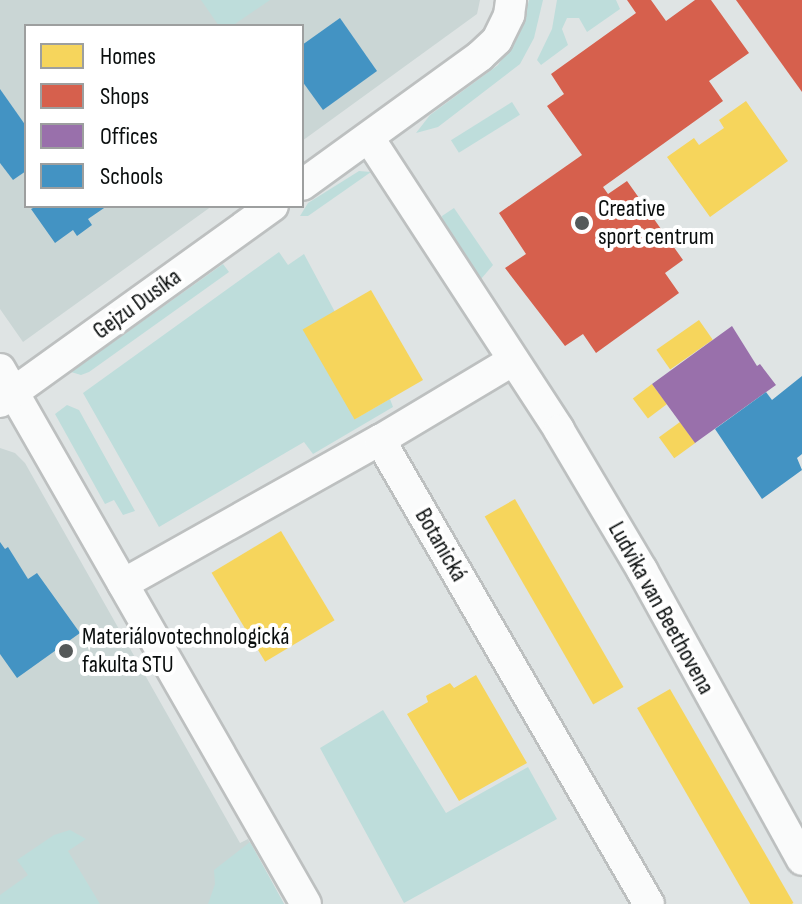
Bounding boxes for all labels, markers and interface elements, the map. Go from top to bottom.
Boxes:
legend [24,24,304,208]
text: Homes [100,42,156,71]
text: Shops [100,82,149,111]
text: Offices [100,122,158,151]
text: Schools [100,162,163,191]
place label: Creative sport centrum [598,195,714,251]
marker: Creative sport centrum [573,214,591,232]
street label: Gejzu Dusíka [87,262,187,346]
street label: Botanická [409,503,473,587]
street label: Ludvika van Beethovena [602,517,720,699]
place label: Materiálovotechnologická fakulta STU [82,623,289,679]
marker: Materiálovotechnologická fakulta STU [57,642,75,660]

